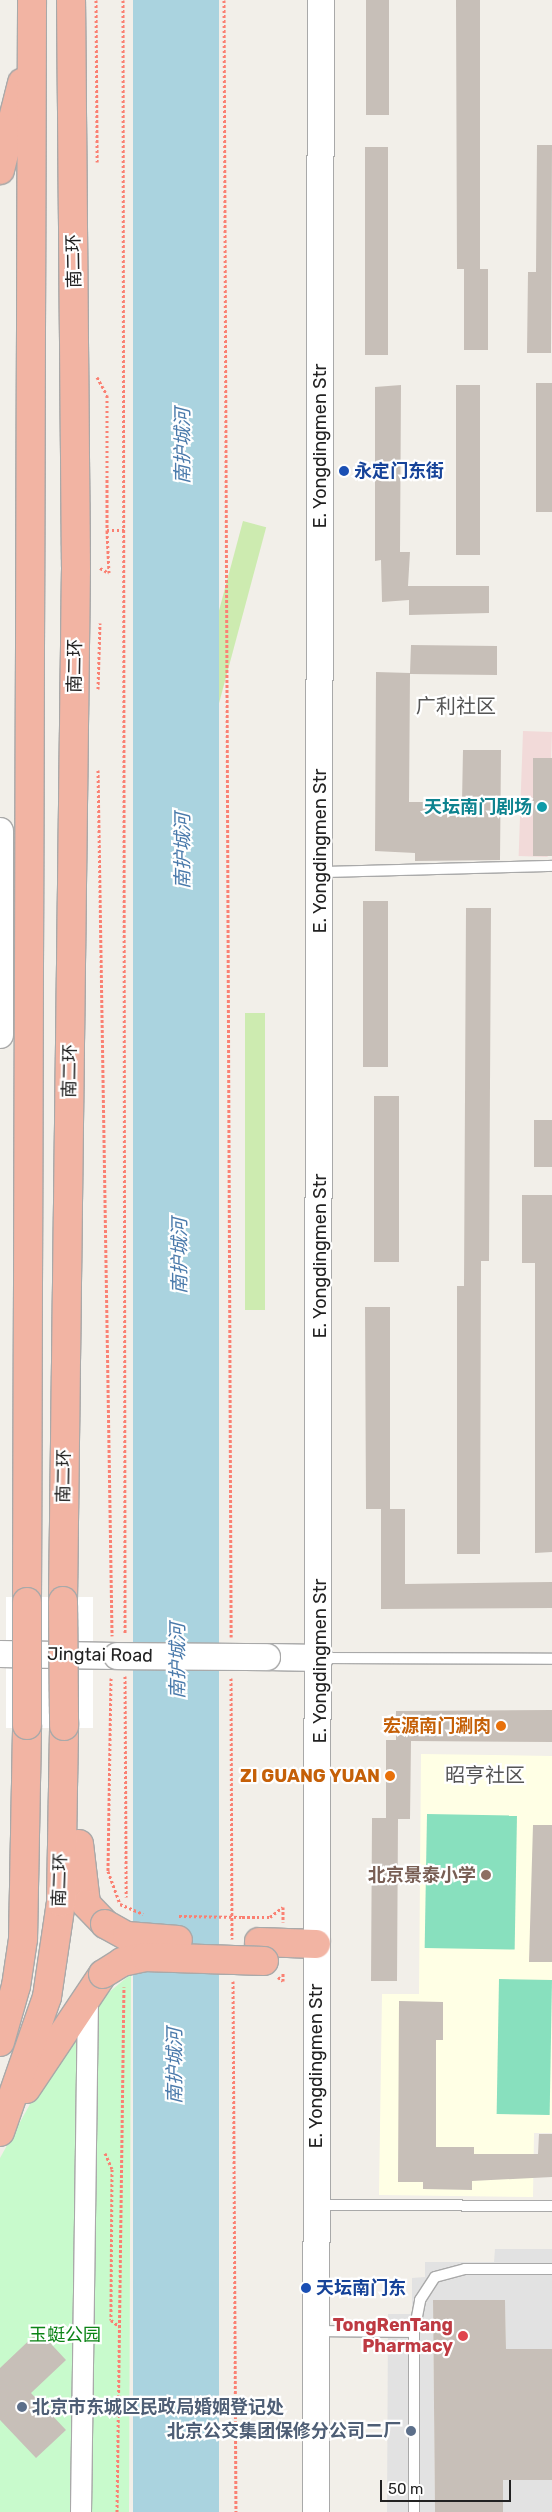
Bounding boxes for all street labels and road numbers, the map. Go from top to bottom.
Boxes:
street label: 南二环 [63,234,85,288]
street label: E. Yongdingmen Str [309,363,331,529]
street label: 南二环 [64,639,86,693]
street label: E. Yongdingmen Str [309,768,331,934]
street label: 南二环 [59,1044,81,1098]
street label: E. Yongdingmen Str [309,1173,331,1339]
street label: 南二环 [53,1449,75,1503]
street label: E. Yongdingmen Str [309,1578,331,1744]
street label: Jingtai Road [47,1643,153,1667]
street label: 南二环 [48,1853,72,1907]
street label: E. Yongdingmen Str [305,1983,327,2149]

